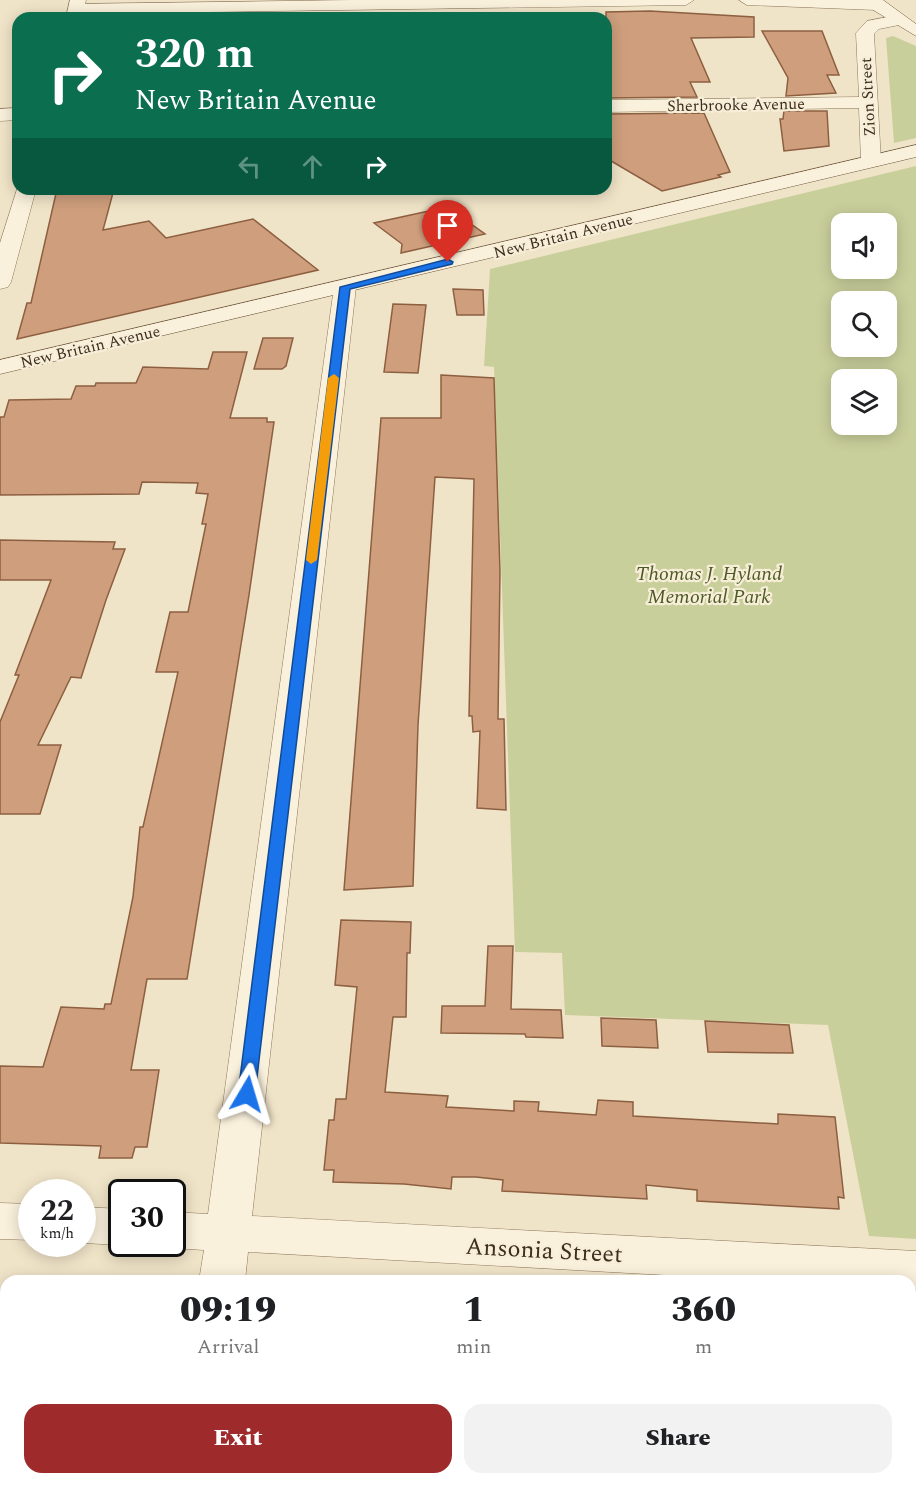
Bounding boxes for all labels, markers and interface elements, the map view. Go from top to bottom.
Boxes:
text: 320 m [135,23,254,86]
icon: right [36,36,114,114]
street label: Zion Street [854,56,882,137]
text: New Britain Avenue [135,80,376,122]
street label: Sherbrooke Avenue [667,92,805,118]
icon: left [233,150,266,183]
icon: ahead [296,150,329,183]
icon: right [359,150,392,183]
pin [422,200,473,262]
street label: New Britain Avenue [491,207,636,265]
icon: arrive [431,209,464,242]
map controls [831,213,897,435]
button: sound [831,213,897,279]
button: search [831,291,897,357]
street label: New Britain Avenue [18,319,163,375]
button: layers [831,369,897,435]
park label: Thomas J. Hyland Memorial Park [636,559,782,612]
position arrow [215,1062,279,1126]
speed limit sign: 30 [108,1179,186,1257]
text: 22 [40,1188,74,1234]
text: km/h [40,1222,74,1245]
street label: Ansonia Street [464,1229,623,1273]
text: 09:19 [180,1283,276,1338]
text: 1 [463,1283,485,1338]
text: 360 [671,1283,736,1338]
text: Arrival [197,1332,259,1362]
text: min [456,1332,491,1362]
text: m [695,1332,712,1362]
button: Exit [24,1404,452,1473]
button: Share [464,1404,892,1473]

